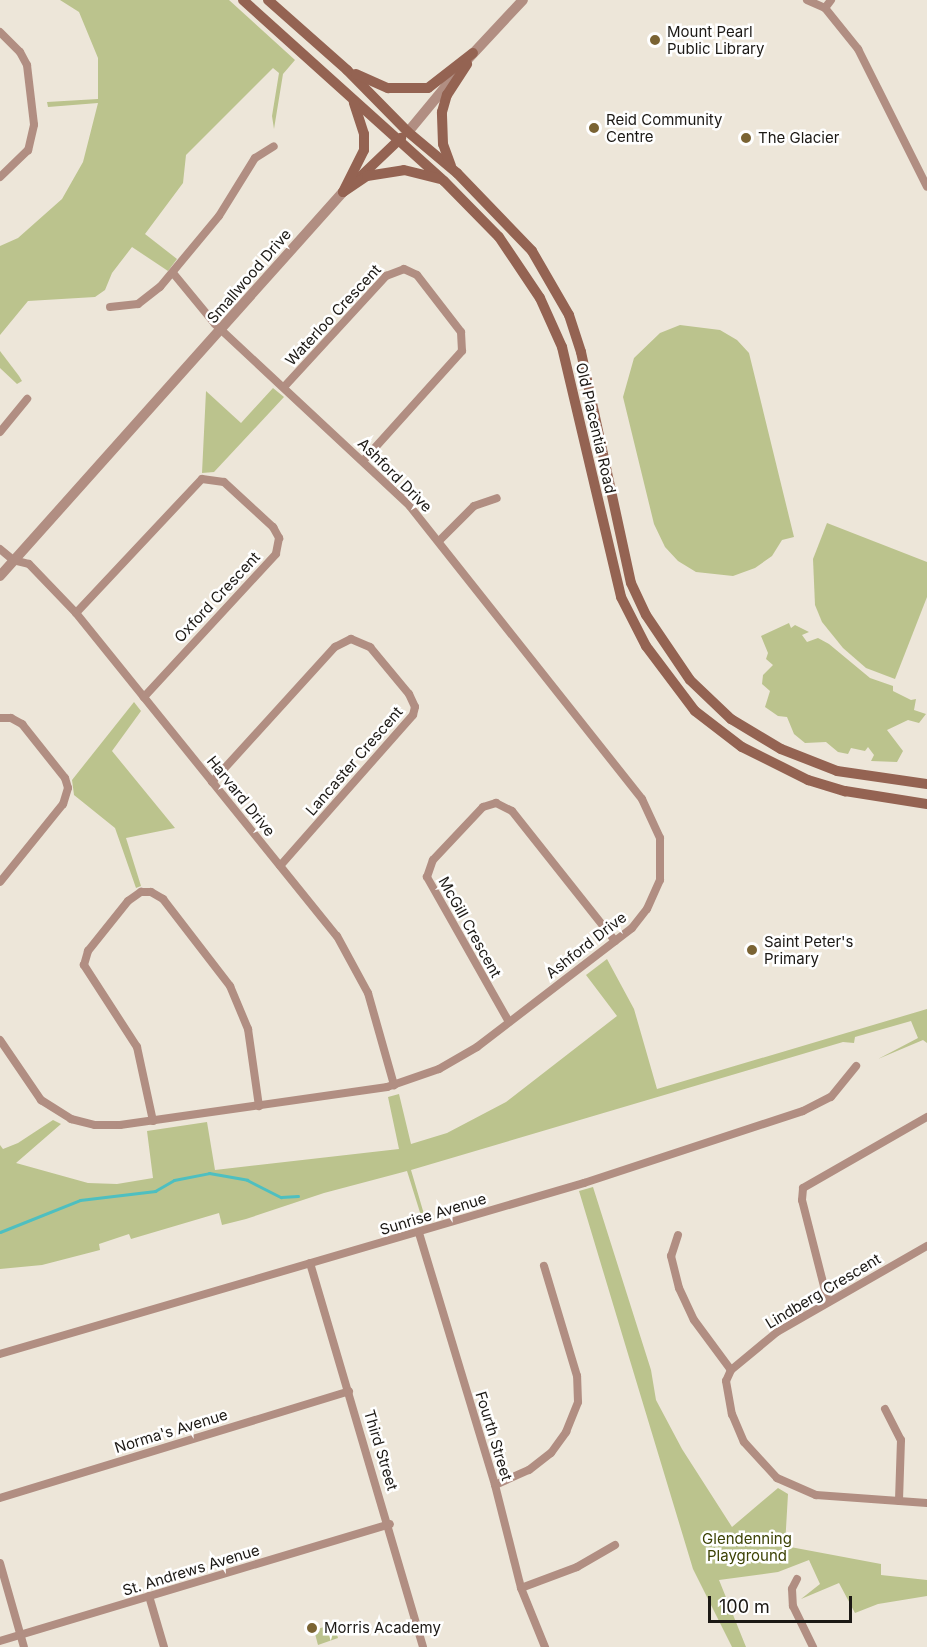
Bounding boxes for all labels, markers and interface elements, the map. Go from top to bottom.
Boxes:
place label: Mount Pearl Public Library [667,22,764,57]
marker: Mount Pearl Public Library [648,33,662,47]
place label: Reid Community Centre [606,110,722,145]
marker: Reid Community Centre [587,121,601,135]
place label: The Glacier [758,129,839,147]
marker: The Glacier [739,131,753,145]
street label: Smallwood Drive [203,225,295,327]
street label: Waterloo Crescent [281,261,385,369]
street label: Old Placentia Road [572,361,620,495]
street label: Ashford Drive [354,434,436,516]
street label: Oxford Crescent [171,548,263,646]
street label: Lancaster Crescent [302,703,406,819]
street label: Harvard Drive [203,752,279,840]
street label: McGill Crescent [435,873,505,981]
street label: Ashford Drive [542,908,630,982]
place label: Saint Peter's Primary [764,932,853,967]
marker: Saint Peter's Primary [745,943,759,957]
street label: Sunrise Avenue [378,1189,488,1239]
street label: Lindberg Crescent [762,1250,884,1332]
street label: Fourth Street [472,1389,516,1483]
street label: Norma's Avenue [112,1405,230,1457]
street label: Third Street [360,1408,402,1492]
park label: Glendenning Playground [702,1529,792,1564]
street label: St. Andrews Avenue [120,1541,262,1599]
scale bar [711,1584,855,1622]
text: 100 m [719,1596,770,1617]
place label: Morris Academy [324,1619,441,1637]
marker: Morris Academy [305,1621,319,1635]

